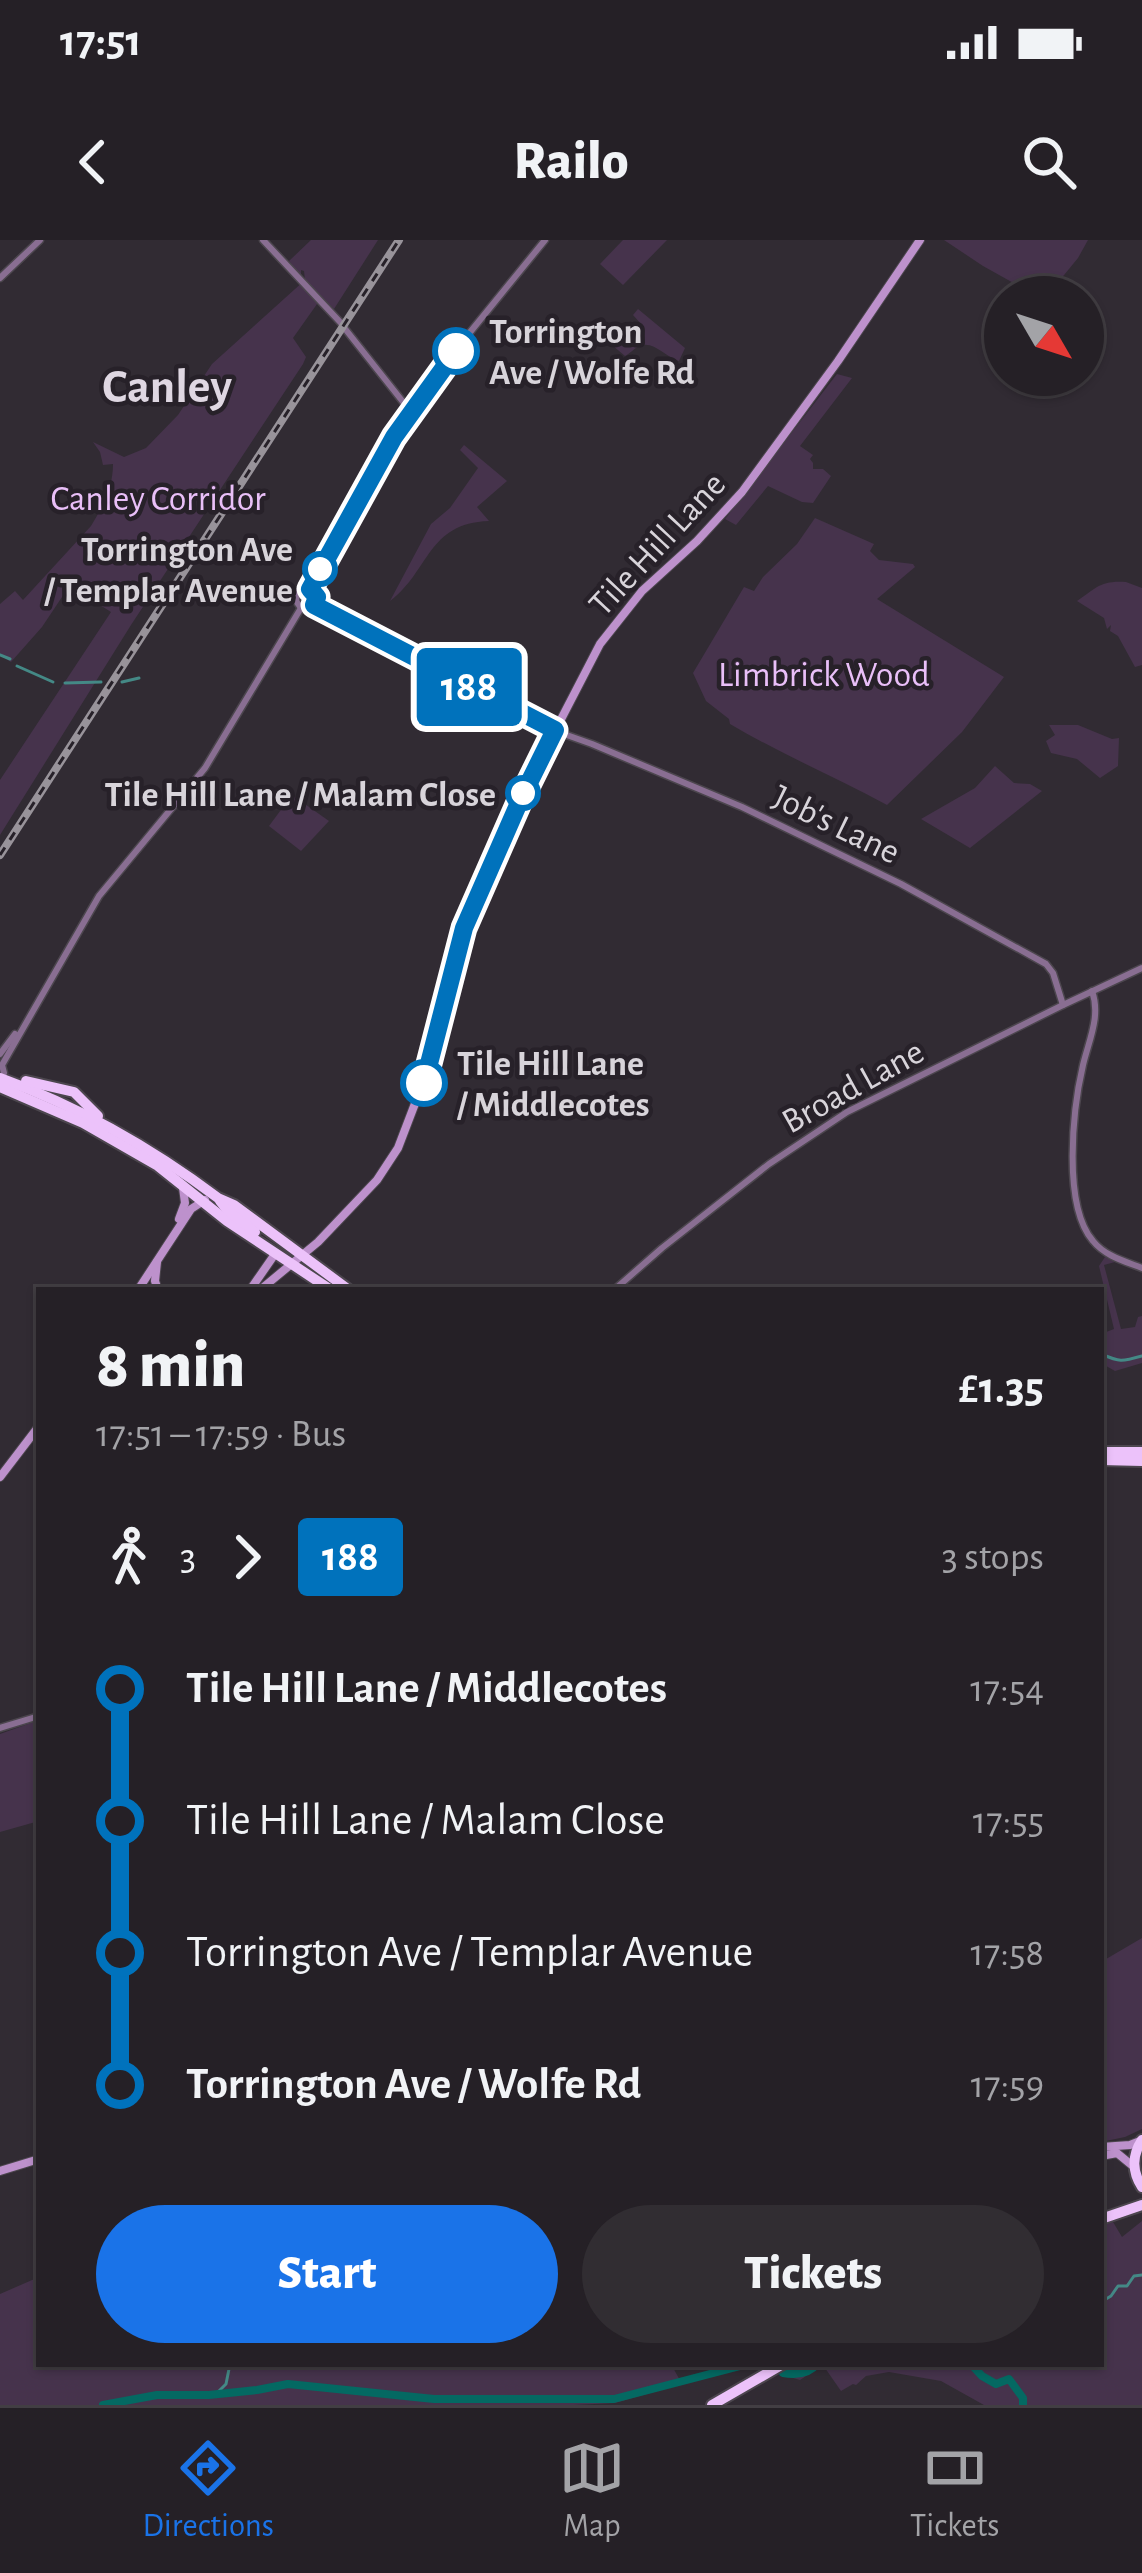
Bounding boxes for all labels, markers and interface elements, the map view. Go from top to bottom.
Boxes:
text: 17:51 [60,19,142,64]
icon: back [60,129,126,195]
icon: search [1016,129,1082,195]
text: Railo [514,135,628,189]
north arrow [984,276,1104,396]
map controls [984,276,1104,396]
place label: Torrington Ave / Wolfe Rd [489,314,694,391]
marker: Torrington Ave / Wolfe Rd [434,329,478,373]
district label: Canley [102,364,232,412]
street label: Tile Hill Lane [582,466,732,623]
park label: Canley Corridor [50,481,266,517]
place label: Torrington Ave / Templar Avenue [43,532,293,609]
marker: Torrington Ave / Templar Avenue [304,553,336,585]
line badge: 188 [400,648,538,726]
park label: Limbrick Wood [718,657,930,693]
text: 188 [441,666,497,708]
place label: Tile Hill Lane / Malam Close [104,777,496,813]
marker: Tile Hill Lane / Malam Close [507,777,539,809]
street label: Job's Lane [767,779,905,871]
street label: Broad Lane [776,1033,930,1140]
place label: Tile Hill Lane / Middlecotes [456,1046,649,1123]
marker: Tile Hill Lane / Middlecotes [402,1061,446,1105]
text: 8 min [96,1333,245,1399]
text: £1.35 [959,1366,1044,1411]
text: 17:51 – 17:59 · Bus [96,1415,346,1454]
icon: walk [96,1524,162,1590]
icon: forward [214,1524,280,1590]
text: 188 [322,1536,379,1578]
text: 3 [180,1538,196,1577]
text: 3 stops [942,1538,1044,1577]
text: Tile Hill Lane / Middlecotes [186,1666,667,1711]
text: 17:54 [970,1670,1044,1709]
text: Tile Hill Lane / Malam Close [186,1798,665,1843]
text: 17:55 [973,1802,1044,1841]
text: Torrington Ave / Templar Avenue [186,1930,753,1975]
text: 17:58 [971,1934,1044,1973]
text: Torrington Ave / Wolfe Rd [186,2062,641,2107]
text: 17:59 [971,2066,1044,2105]
button: Start [96,2205,558,2343]
button: Tickets [582,2205,1044,2343]
tab: Directions [143,2435,274,2547]
tab: Map [559,2435,625,2547]
tab: Tickets [910,2435,999,2547]

